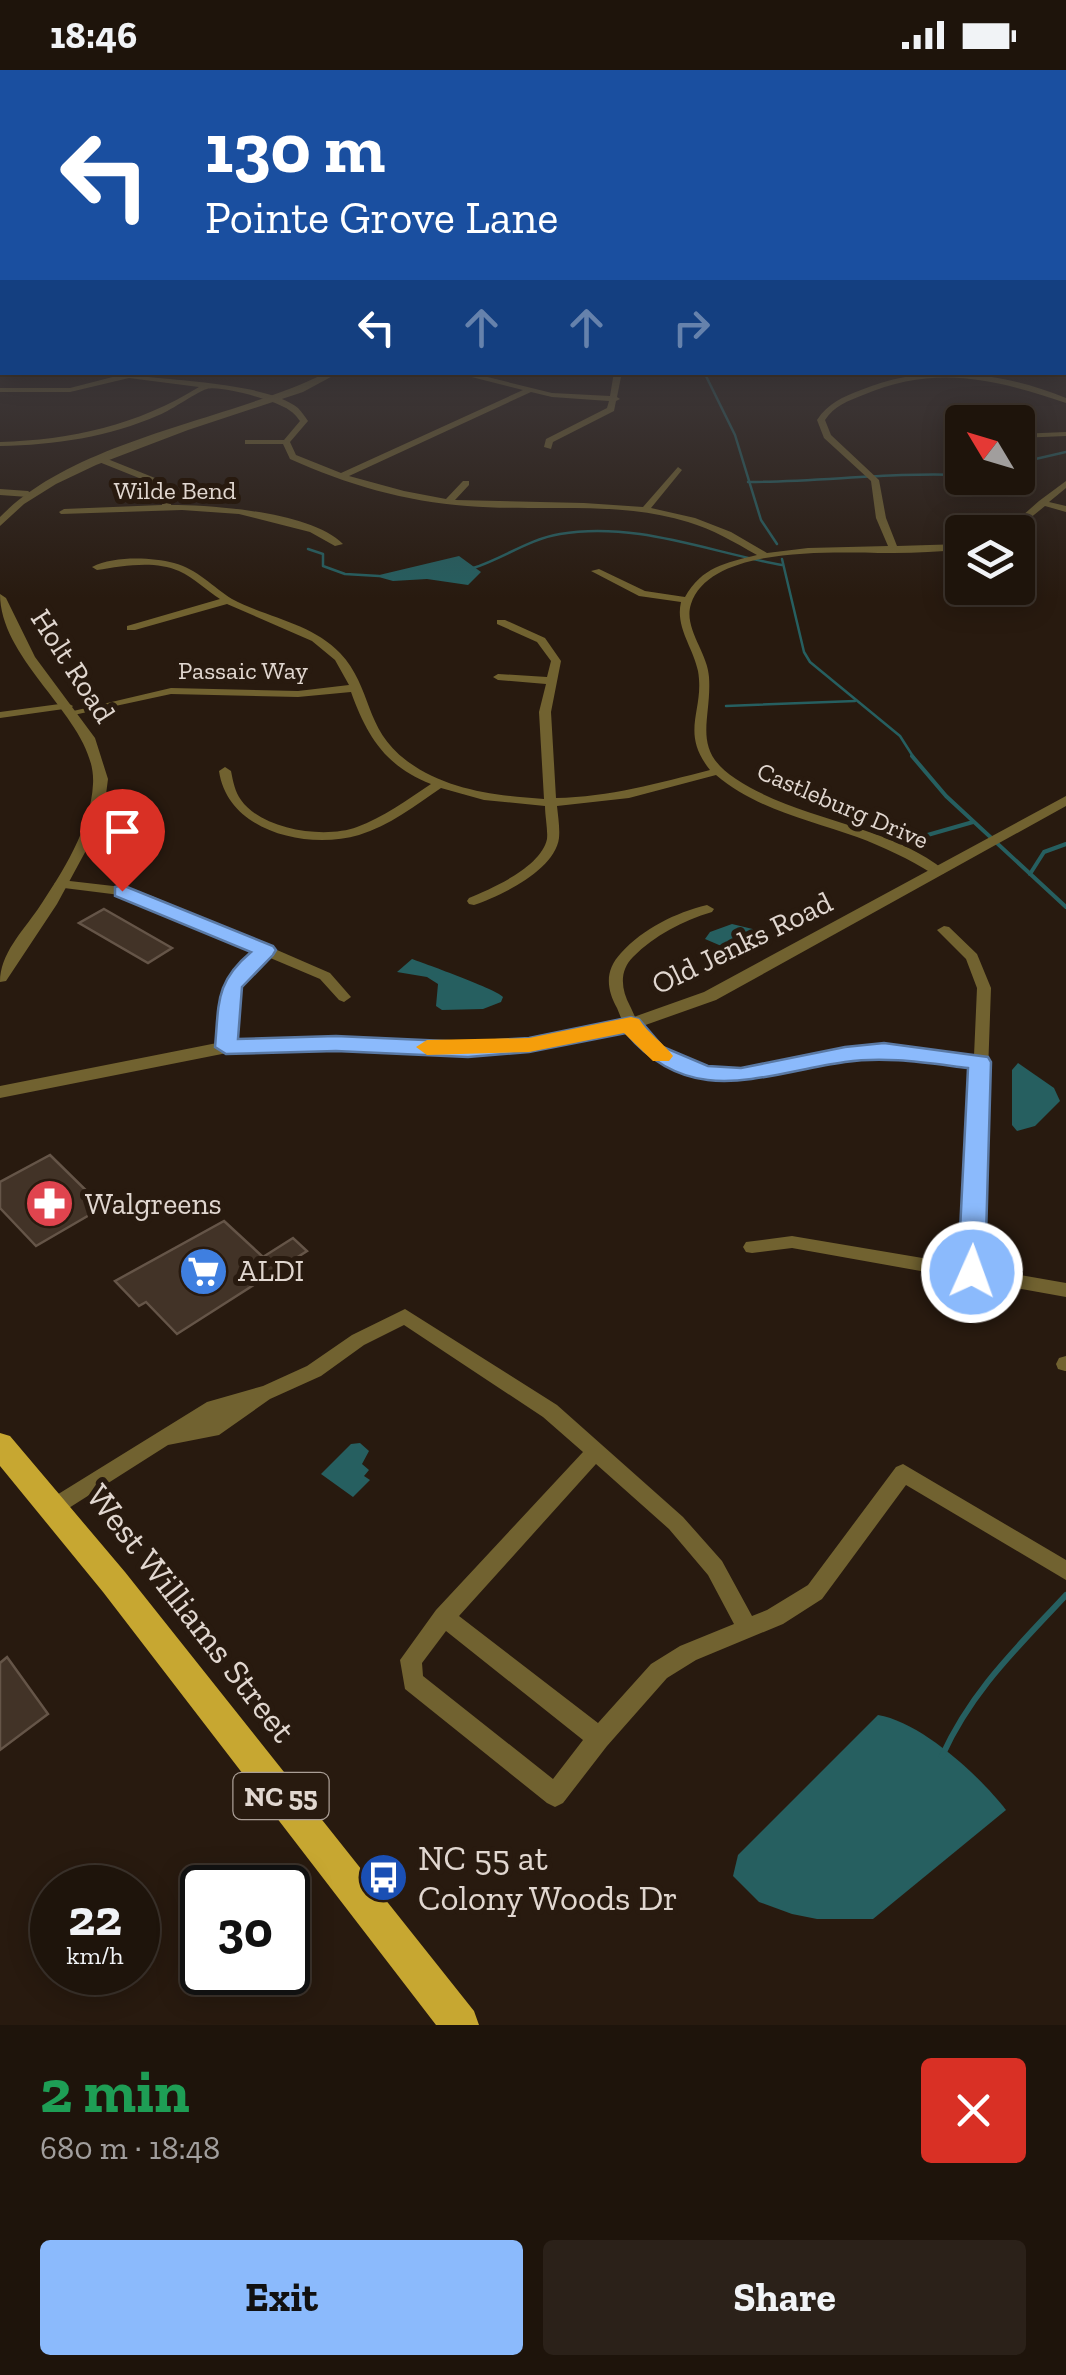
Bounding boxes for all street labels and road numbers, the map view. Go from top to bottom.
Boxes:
street label: Wilde Bend [114,475,237,505]
street label: Holt Road [23,603,123,730]
street label: Passaic Way [178,655,308,685]
street label: Castleburg Drive [753,755,933,855]
street label: Old Jenks Road [646,884,839,1002]
street label: West Williams Street [77,1476,305,1750]
road number: NC 55 [234,1773,328,1819]

